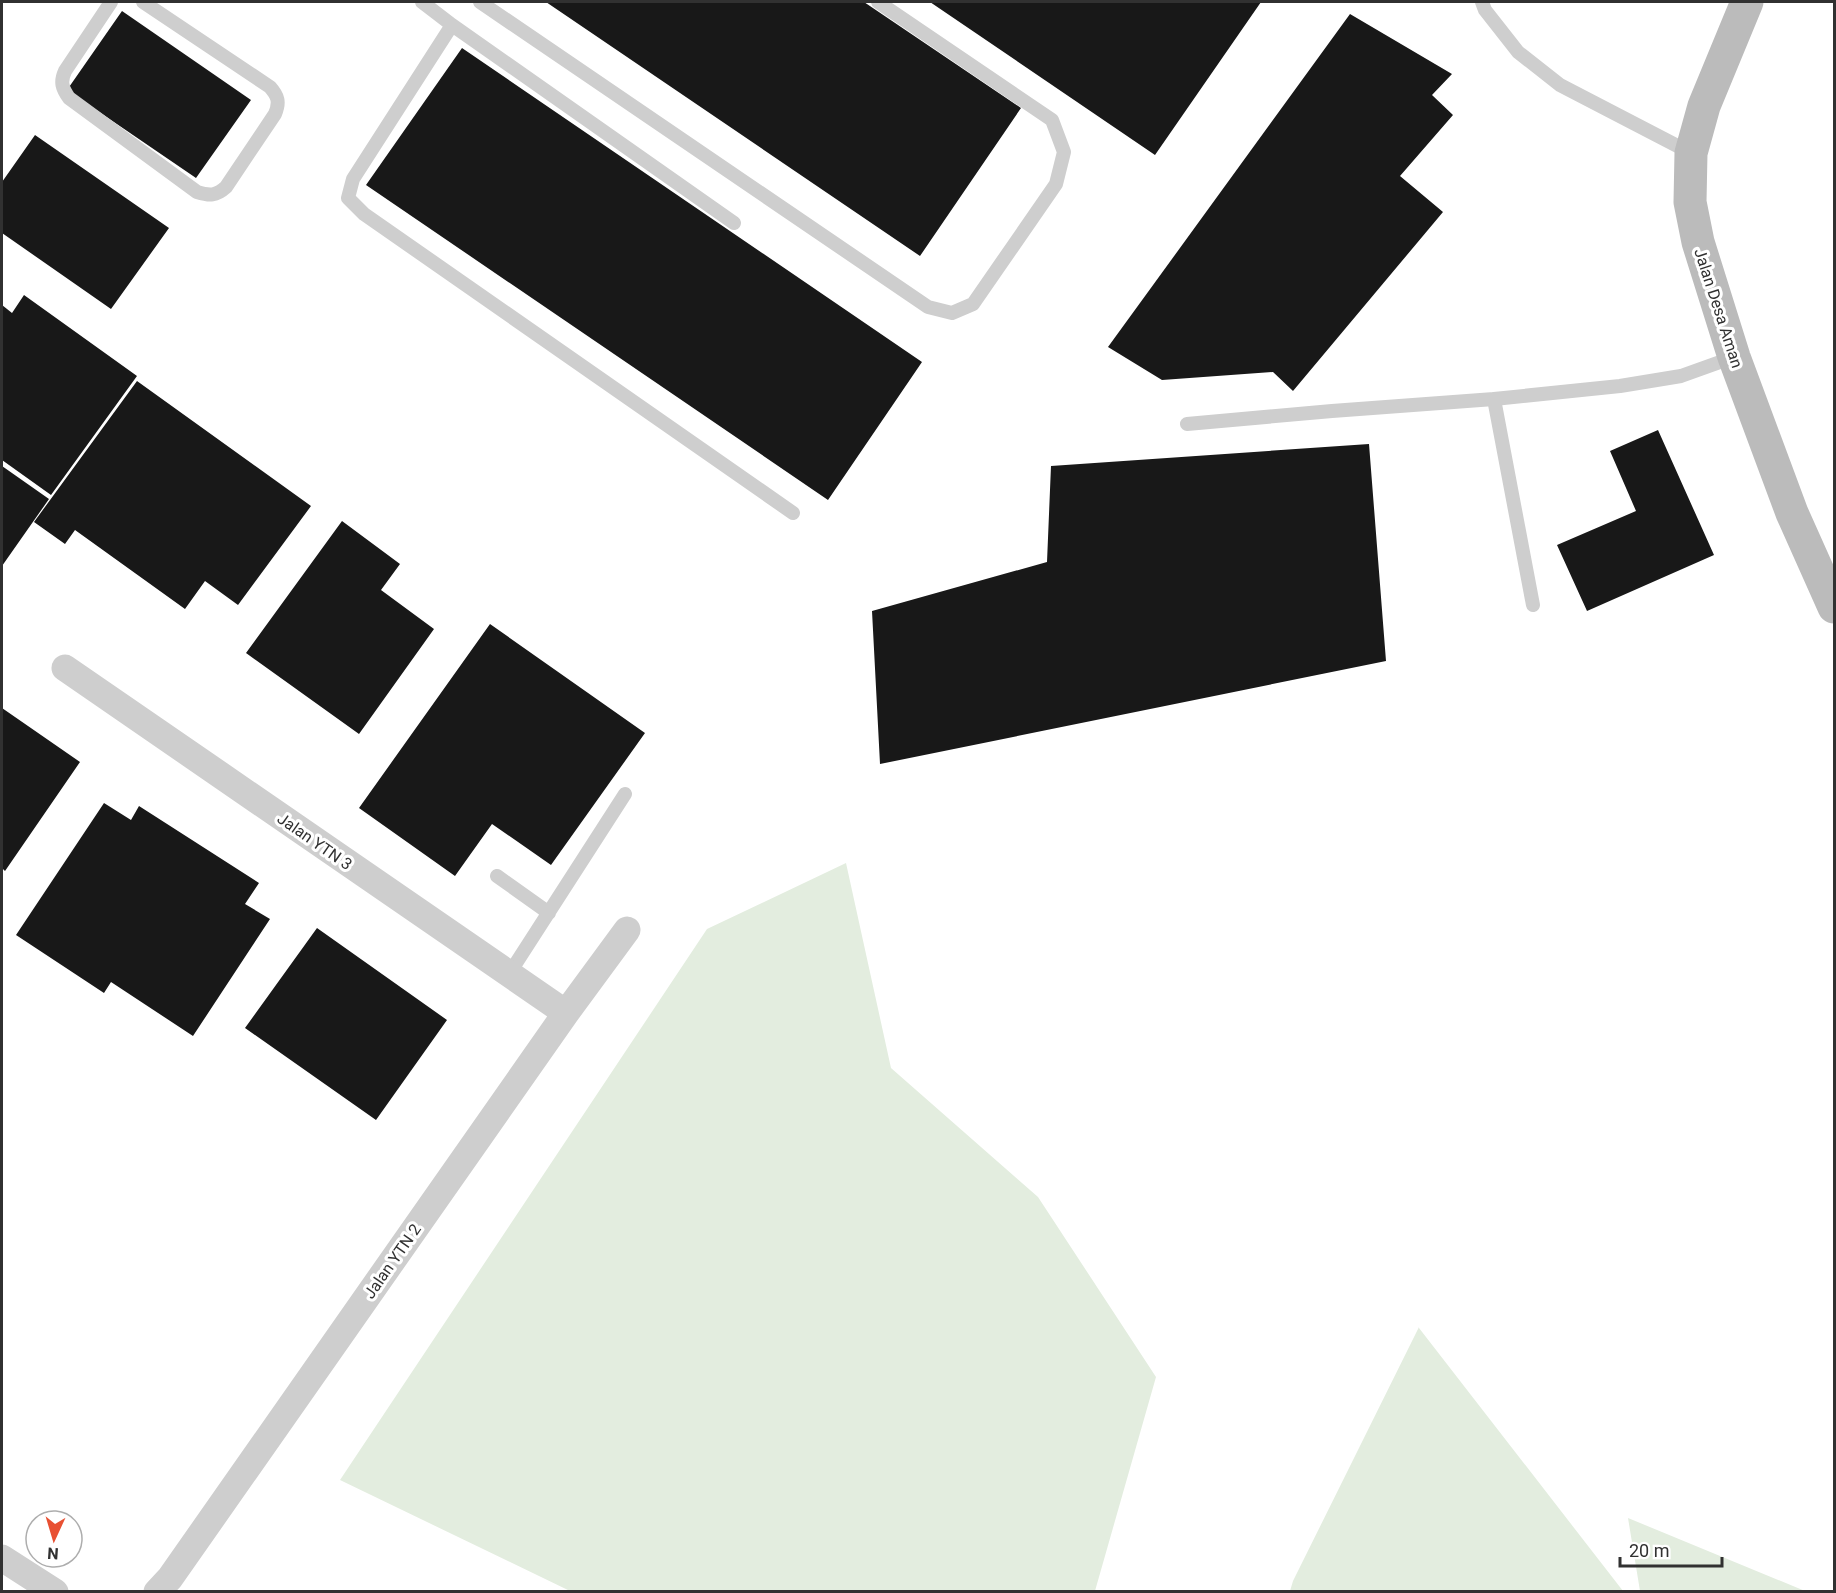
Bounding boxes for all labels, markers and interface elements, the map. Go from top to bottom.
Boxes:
street label: Jalan Desa Aman [1690,246,1747,370]
street label: Jalan YTN 3 [274,809,356,874]
street label: Jalan YTN 2 [360,1220,425,1302]
north arrow [24,1509,84,1569]
scale bar [1620,1530,1722,1568]
text: 20 m [1629,1540,1669,1561]
text: N [47,1544,59,1563]

